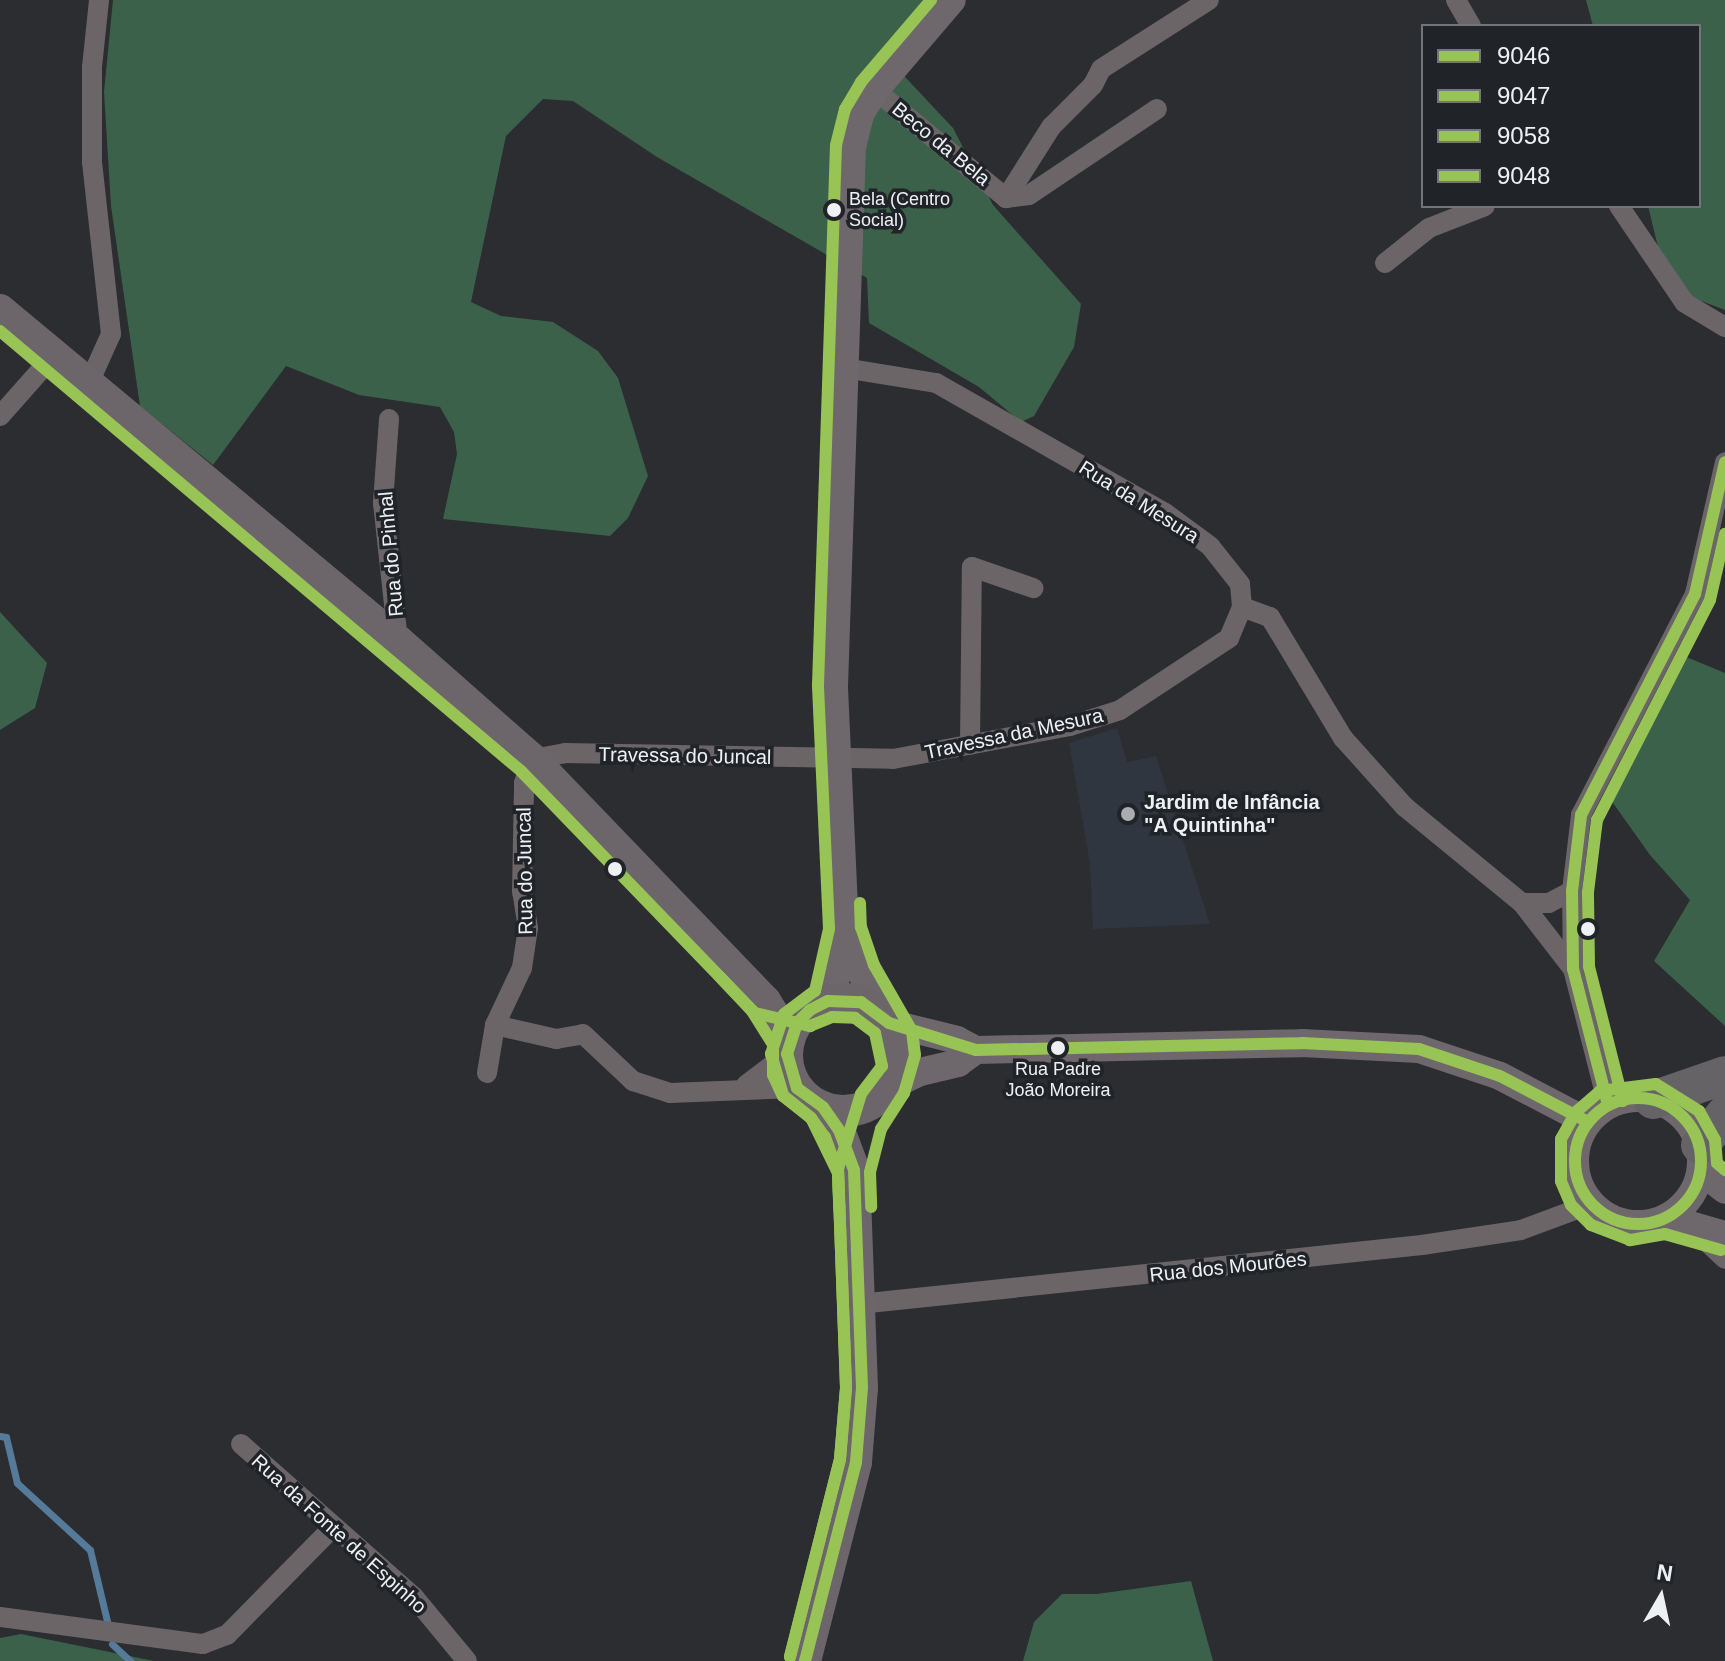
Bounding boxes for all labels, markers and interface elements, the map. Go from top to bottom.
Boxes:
legend [1421,24,1701,208]
text: 9046 [1497,42,1550,69]
text: 9047 [1497,82,1550,109]
street label: Beco da Bela [887,97,995,191]
text: 9058 [1497,122,1550,149]
text: 9048 [1497,162,1550,189]
place label: Bela (Centro Social) [849,189,950,232]
marker: Bela (Centro Social) [826,202,842,218]
street label: Rua da Mesura [1075,456,1203,548]
street label: Rua do Pinhal [374,490,408,618]
street label: Travessa da Mesura [923,703,1105,765]
street label: Travessa do Juncal [598,742,772,770]
place label: Jardim de Infância "A Quintinha" [1144,790,1320,837]
marker: Jardim de Infância "A Quintinha" [1119,805,1137,823]
street label: Rua do Juncal [512,807,538,935]
unlabelled marker [607,861,623,877]
unlabelled marker [1580,921,1596,937]
marker: Rua Padre João Moreira [1050,1040,1066,1056]
place label: Rua Padre João Moreira [1005,1059,1111,1102]
street label: Rua dos Mourões [1148,1247,1308,1287]
street label: Rua da Fonte de Espinho [247,1449,431,1619]
north arrow [1621,1557,1701,1637]
text: N [1655,1559,1675,1586]

